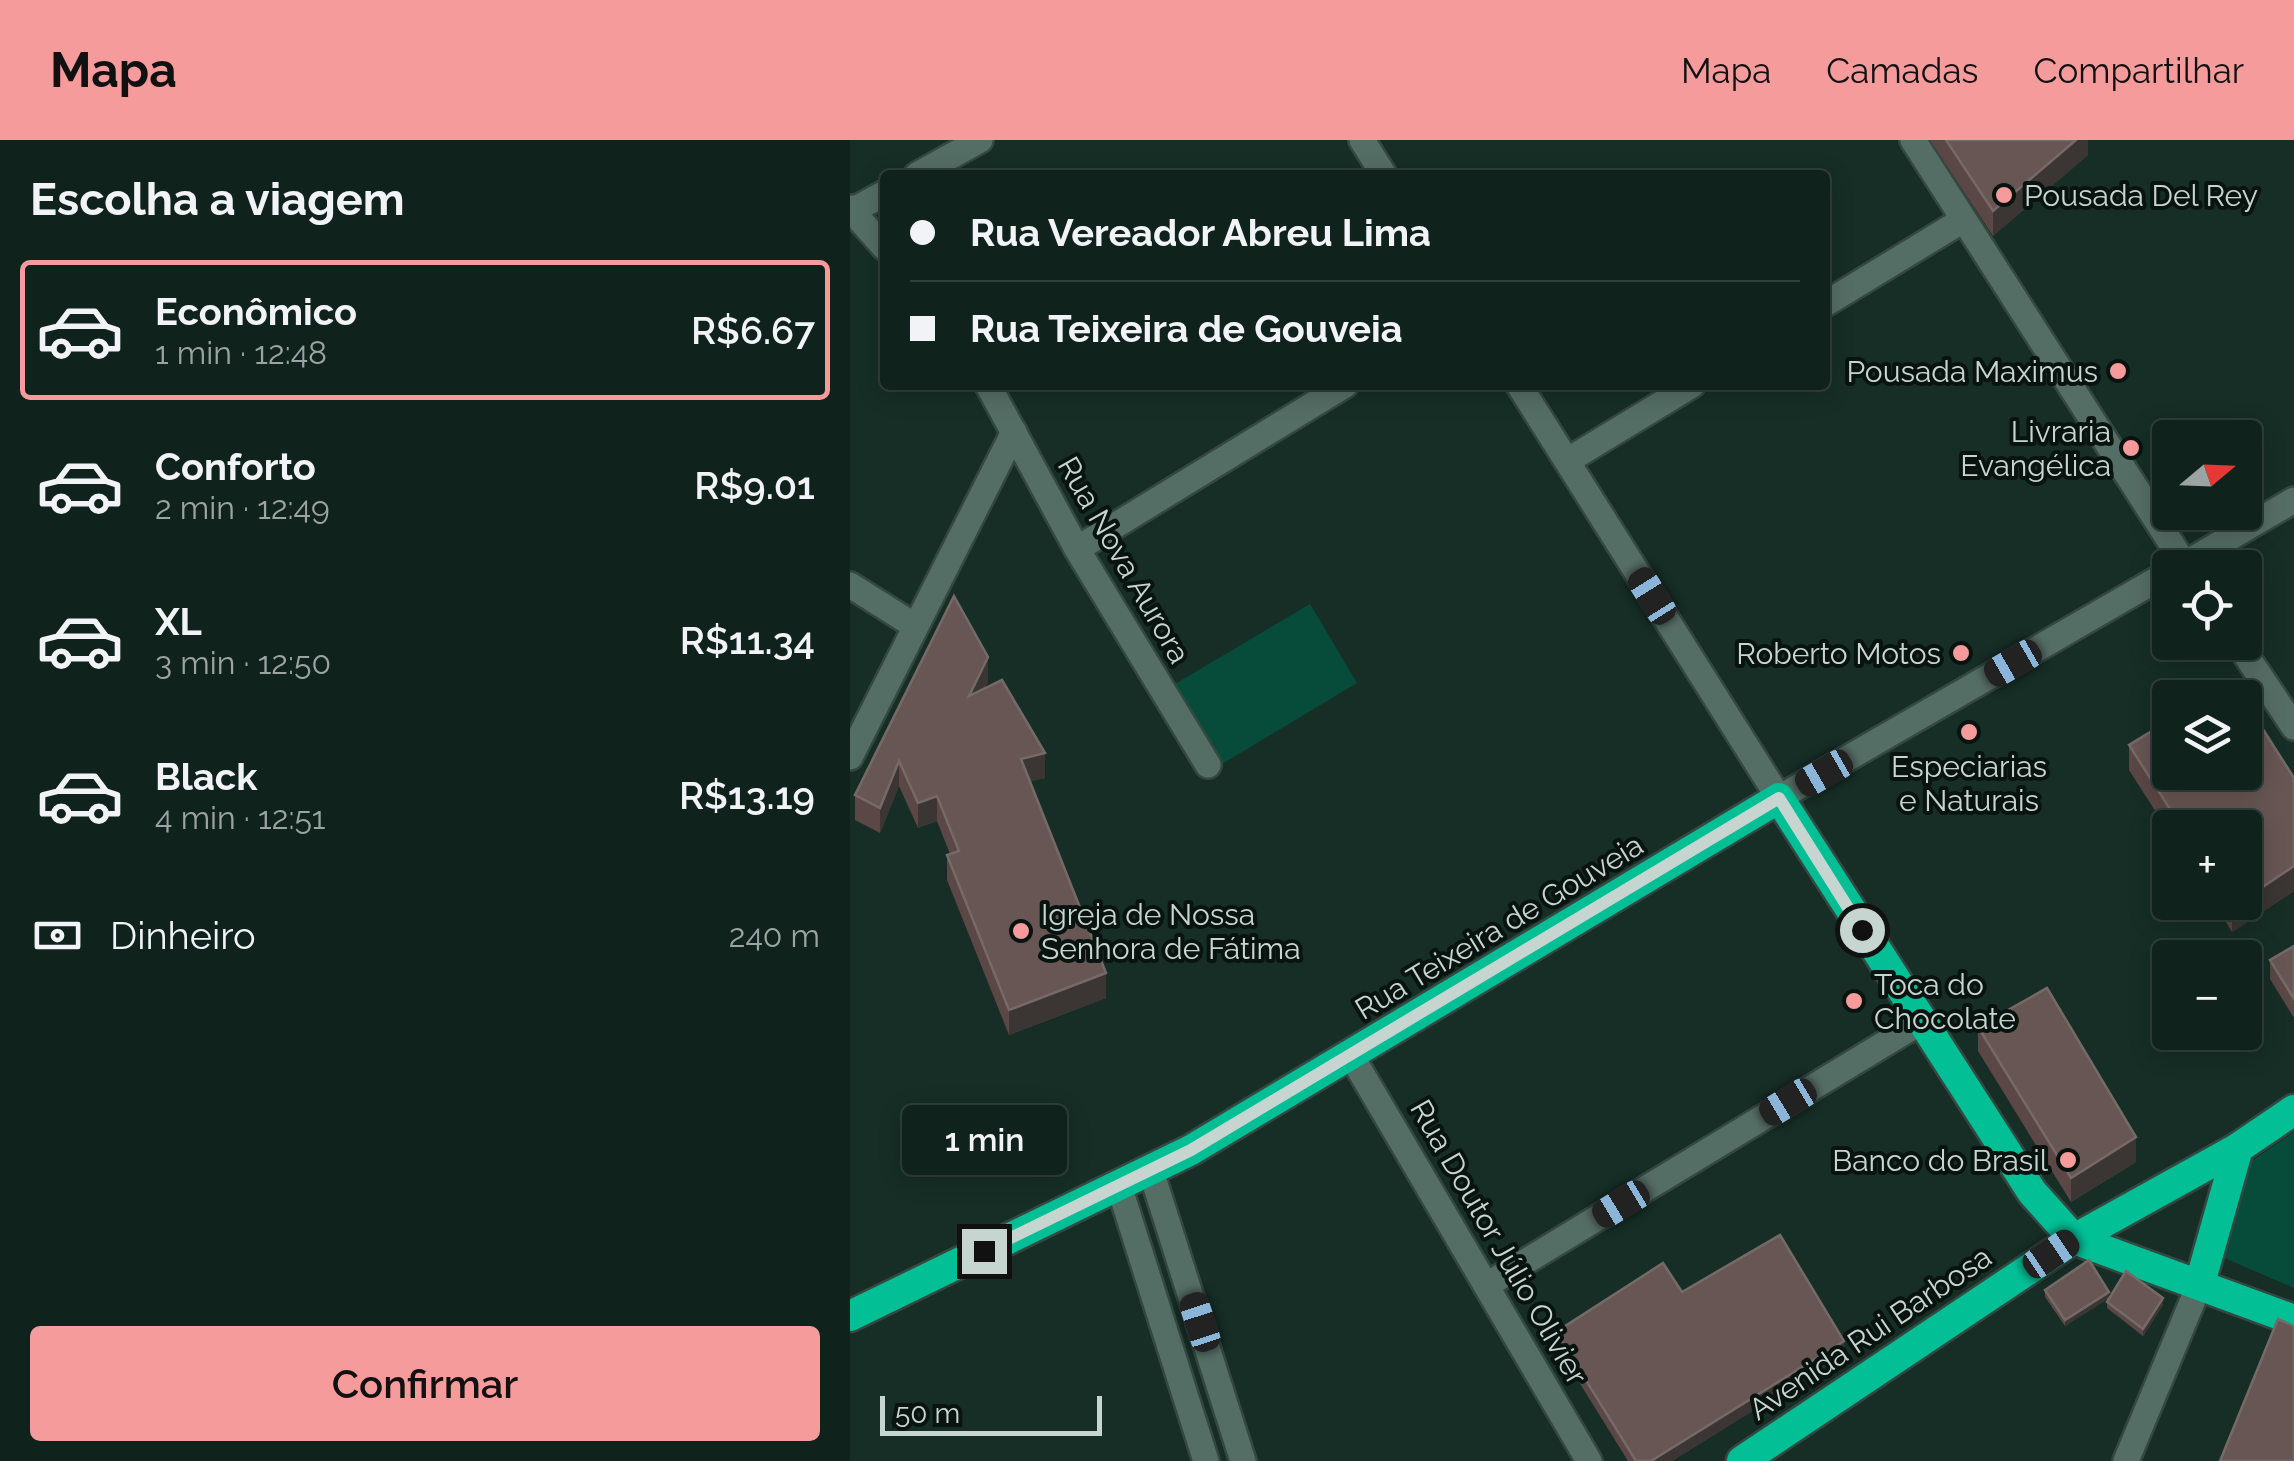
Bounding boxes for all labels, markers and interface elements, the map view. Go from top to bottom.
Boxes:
text: Mapa [50,42,177,98]
text: Mapa [1681,50,1771,91]
text: Camadas [1826,50,1978,91]
text: Compartilhar [2033,50,2244,91]
text: Escolha a viagem [30,173,405,226]
place label: Pousada Del Rey [2024,178,2258,213]
marker: Pousada Del Rey [1993,184,2015,206]
text: Rua Vereador Abreu Lima [970,210,1431,255]
icon: car [35,285,125,375]
text: Econômico [155,289,357,334]
text: Rua Teixeira de Gouveia [970,306,1403,351]
text: R$6.67 [691,308,815,353]
text: 1 min · 12:48 [155,334,327,371]
place label: Pousada Maximus [1846,354,2098,389]
marker: Pousada Maximus [2107,360,2129,382]
place label: Livraria Evangélica [1960,414,2111,483]
north arrow [2152,420,2262,530]
map controls [2152,420,2262,1050]
marker: Livraria Evangélica [2120,437,2142,459]
icon: car [35,440,125,530]
text: Conforto [155,444,316,489]
street label: Rua Nova Aurora [1051,451,1197,669]
text: R$9.01 [694,463,815,508]
text: 2 min · 12:49 [155,489,330,526]
button: locate [2152,550,2262,660]
car [1623,563,1681,629]
icon: car [35,595,125,685]
text: XL [155,599,202,644]
text: R$11.34 [680,618,815,663]
car [1980,635,2046,691]
place label: Roberto Motos [1736,636,1941,671]
marker: Roberto Motos [1950,642,1972,664]
text: 3 min · 12:50 [155,644,331,681]
button: layers [2152,680,2262,790]
marker: Especiarias e Naturais [1958,721,1980,743]
car [1791,745,1857,801]
place label: Especiarias e Naturais [1891,749,2047,818]
icon: car [35,750,125,840]
text: Black [155,754,257,799]
text: R$13.19 [679,773,815,818]
text: 4 min · 12:51 [155,799,326,836]
button: + [2152,810,2262,920]
street label: Rua Teixeira de Gouveia [1349,827,1649,1027]
place label: Igreja de Nossa Senhora de Fátima [1041,897,1301,966]
icon: cash [30,908,85,963]
route start [1840,908,1885,953]
text: Dinheiro [110,913,256,958]
text: 240 m [729,917,820,954]
marker: Igreja de Nossa Senhora de Fátima [1010,920,1032,942]
button: − [2152,940,2262,1050]
place label: Toca do Chocolate [1874,967,2016,1036]
marker: Toca do Chocolate [1843,990,1865,1012]
car [1755,1074,1821,1130]
street label: Rua Doutor Júlio Olivier [1403,1093,1595,1391]
callout: 1 min [902,1106,1066,1176]
text: 1 min [945,1121,1024,1158]
place label: Banco do Brasil [1832,1143,2049,1178]
marker: Banco do Brasil [2057,1149,2079,1171]
car [1588,1176,1654,1232]
car [2018,1225,2084,1283]
route end [962,1229,1007,1274]
street label: Avenida Rui Barbosa [1742,1239,1998,1427]
car [1176,1289,1224,1355]
button: Confirmar [30,1326,820,1441]
scale bar [880,1391,1102,1436]
text: 50 m [895,1397,960,1430]

